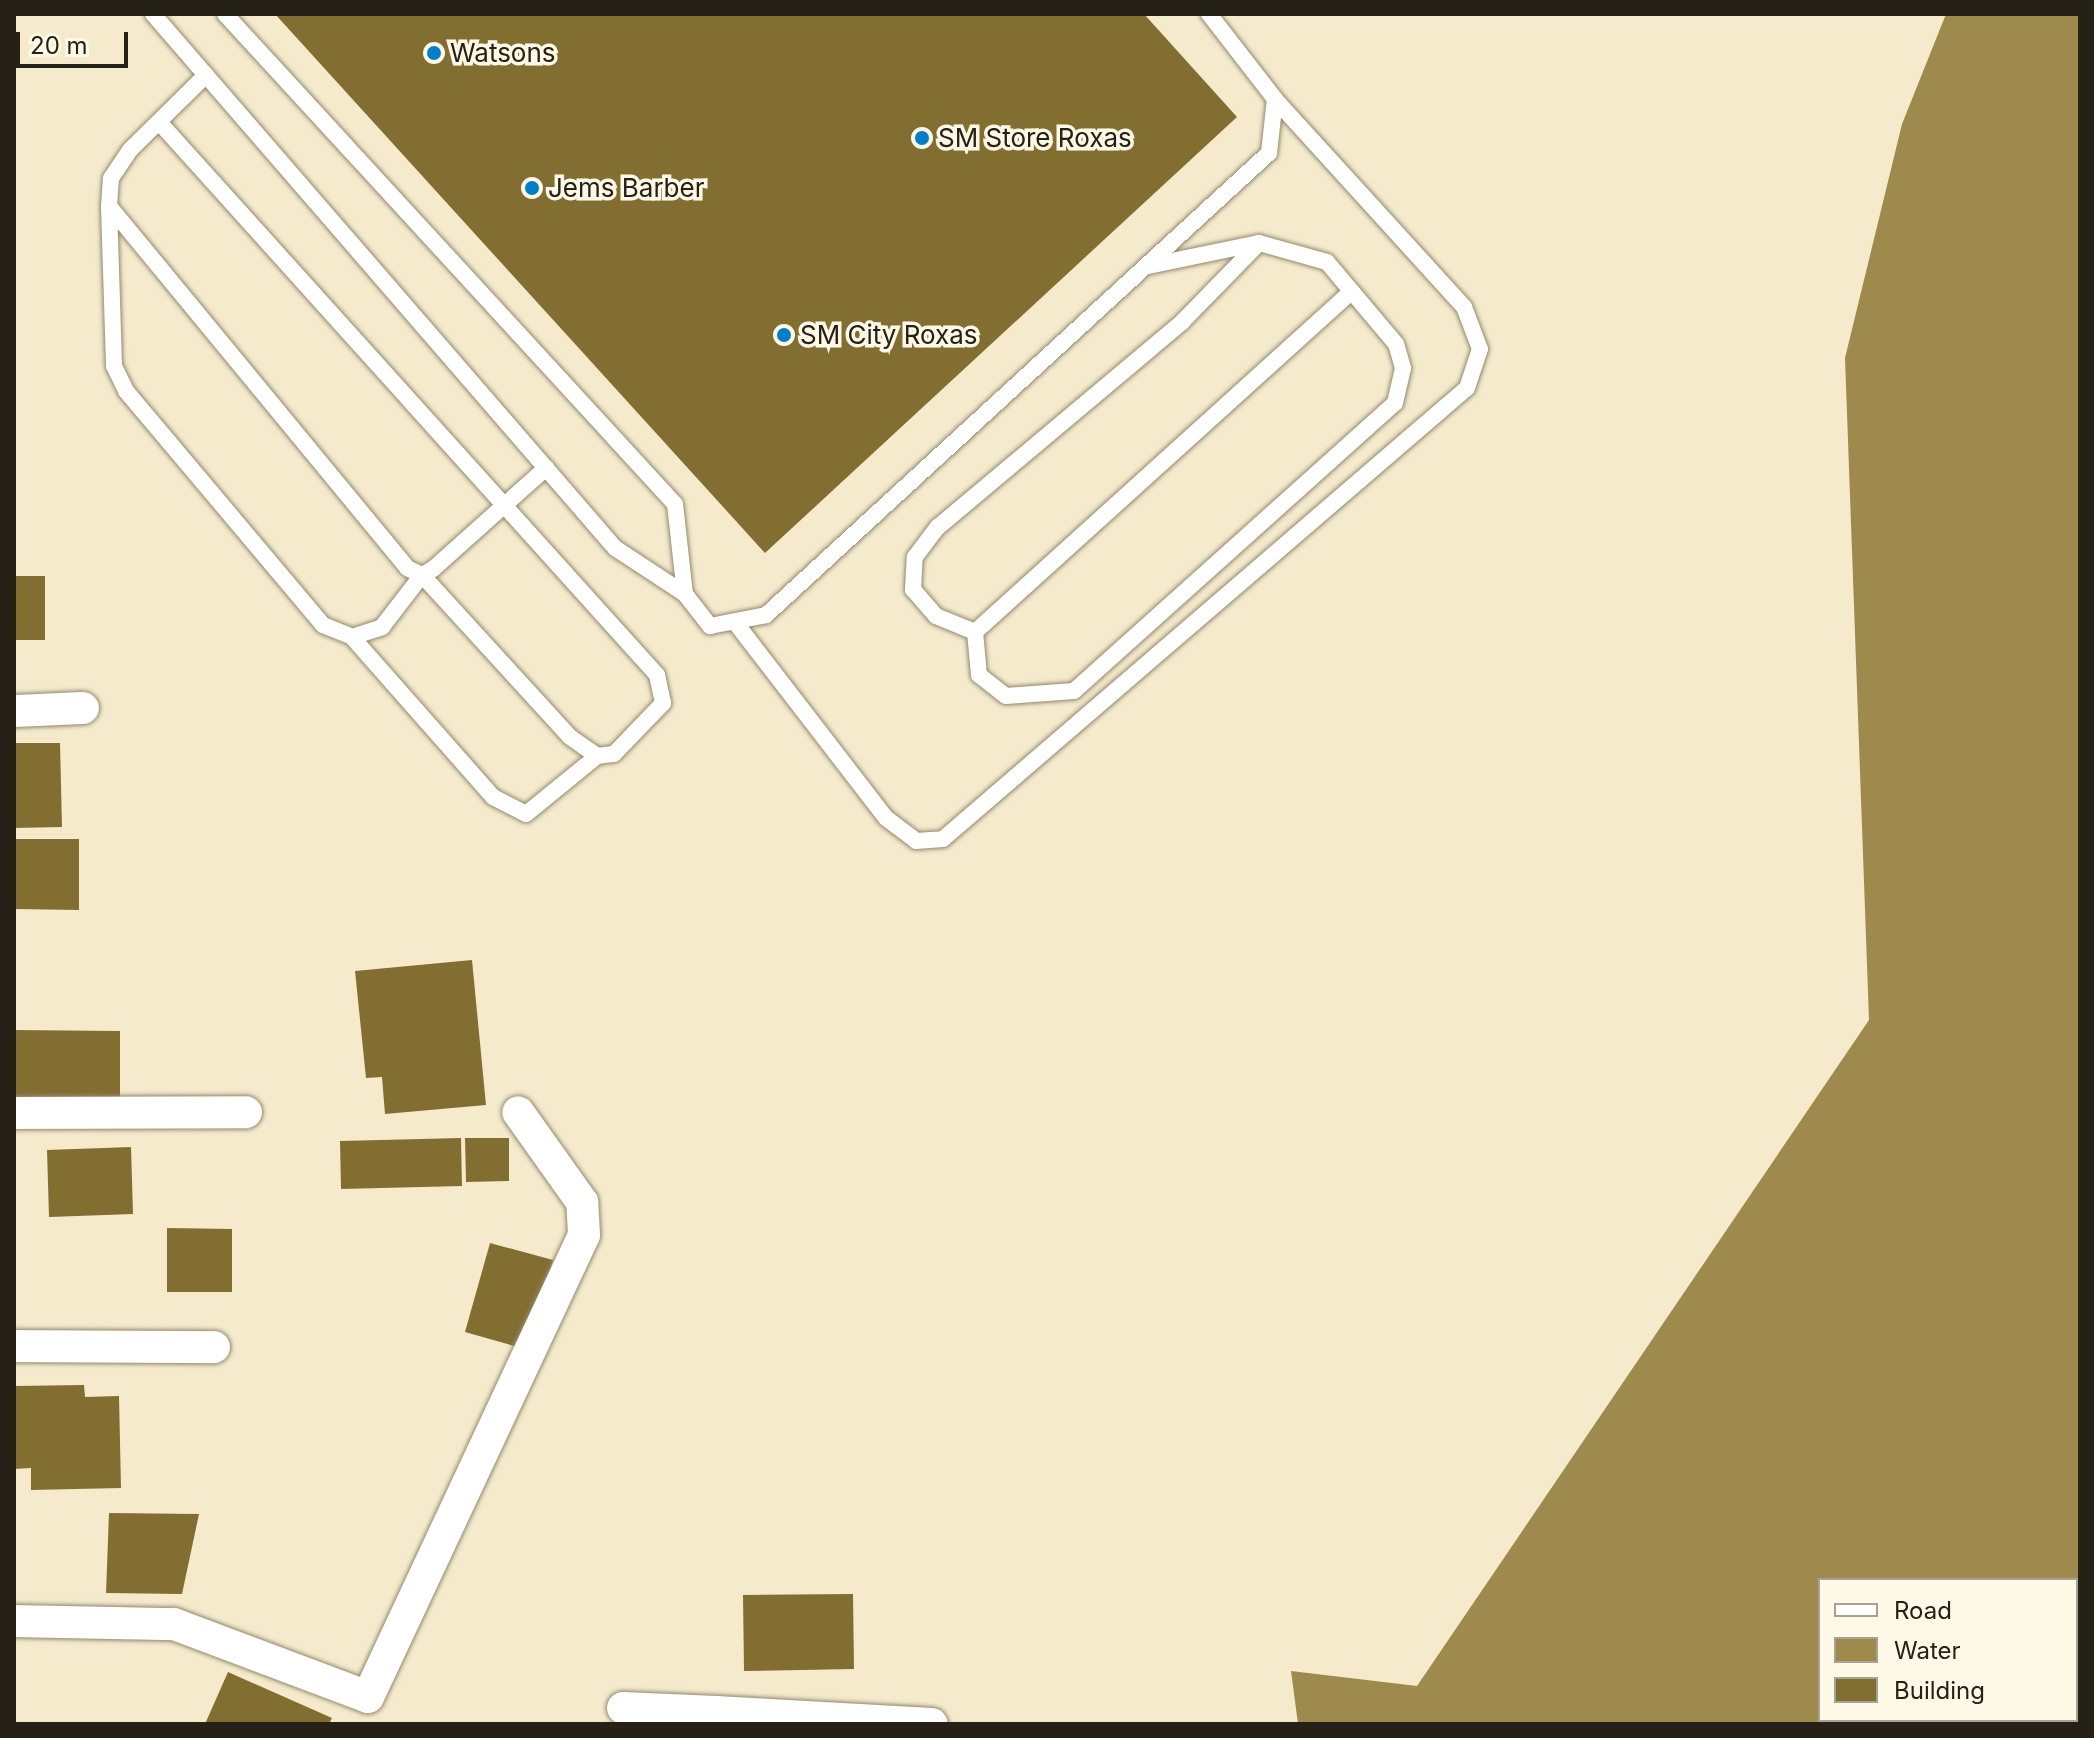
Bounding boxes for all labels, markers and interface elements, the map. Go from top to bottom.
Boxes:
scale bar [20,16,132,66]
text: 20 m [30,31,88,60]
place label: Watsons [450,37,556,69]
marker: Watsons [425,44,443,62]
place label: SM Store Roxas [938,122,1132,154]
marker: SM Store Roxas [913,129,931,147]
place label: Jems Barber [548,172,704,204]
marker: Jems Barber [523,179,541,197]
place label: SM City Roxas [800,319,978,351]
marker: SM City Roxas [775,326,793,344]
legend [1818,1578,2078,1722]
text: Road [1894,1596,1952,1625]
text: Water [1894,1636,1961,1665]
text: Building [1894,1676,1985,1705]

